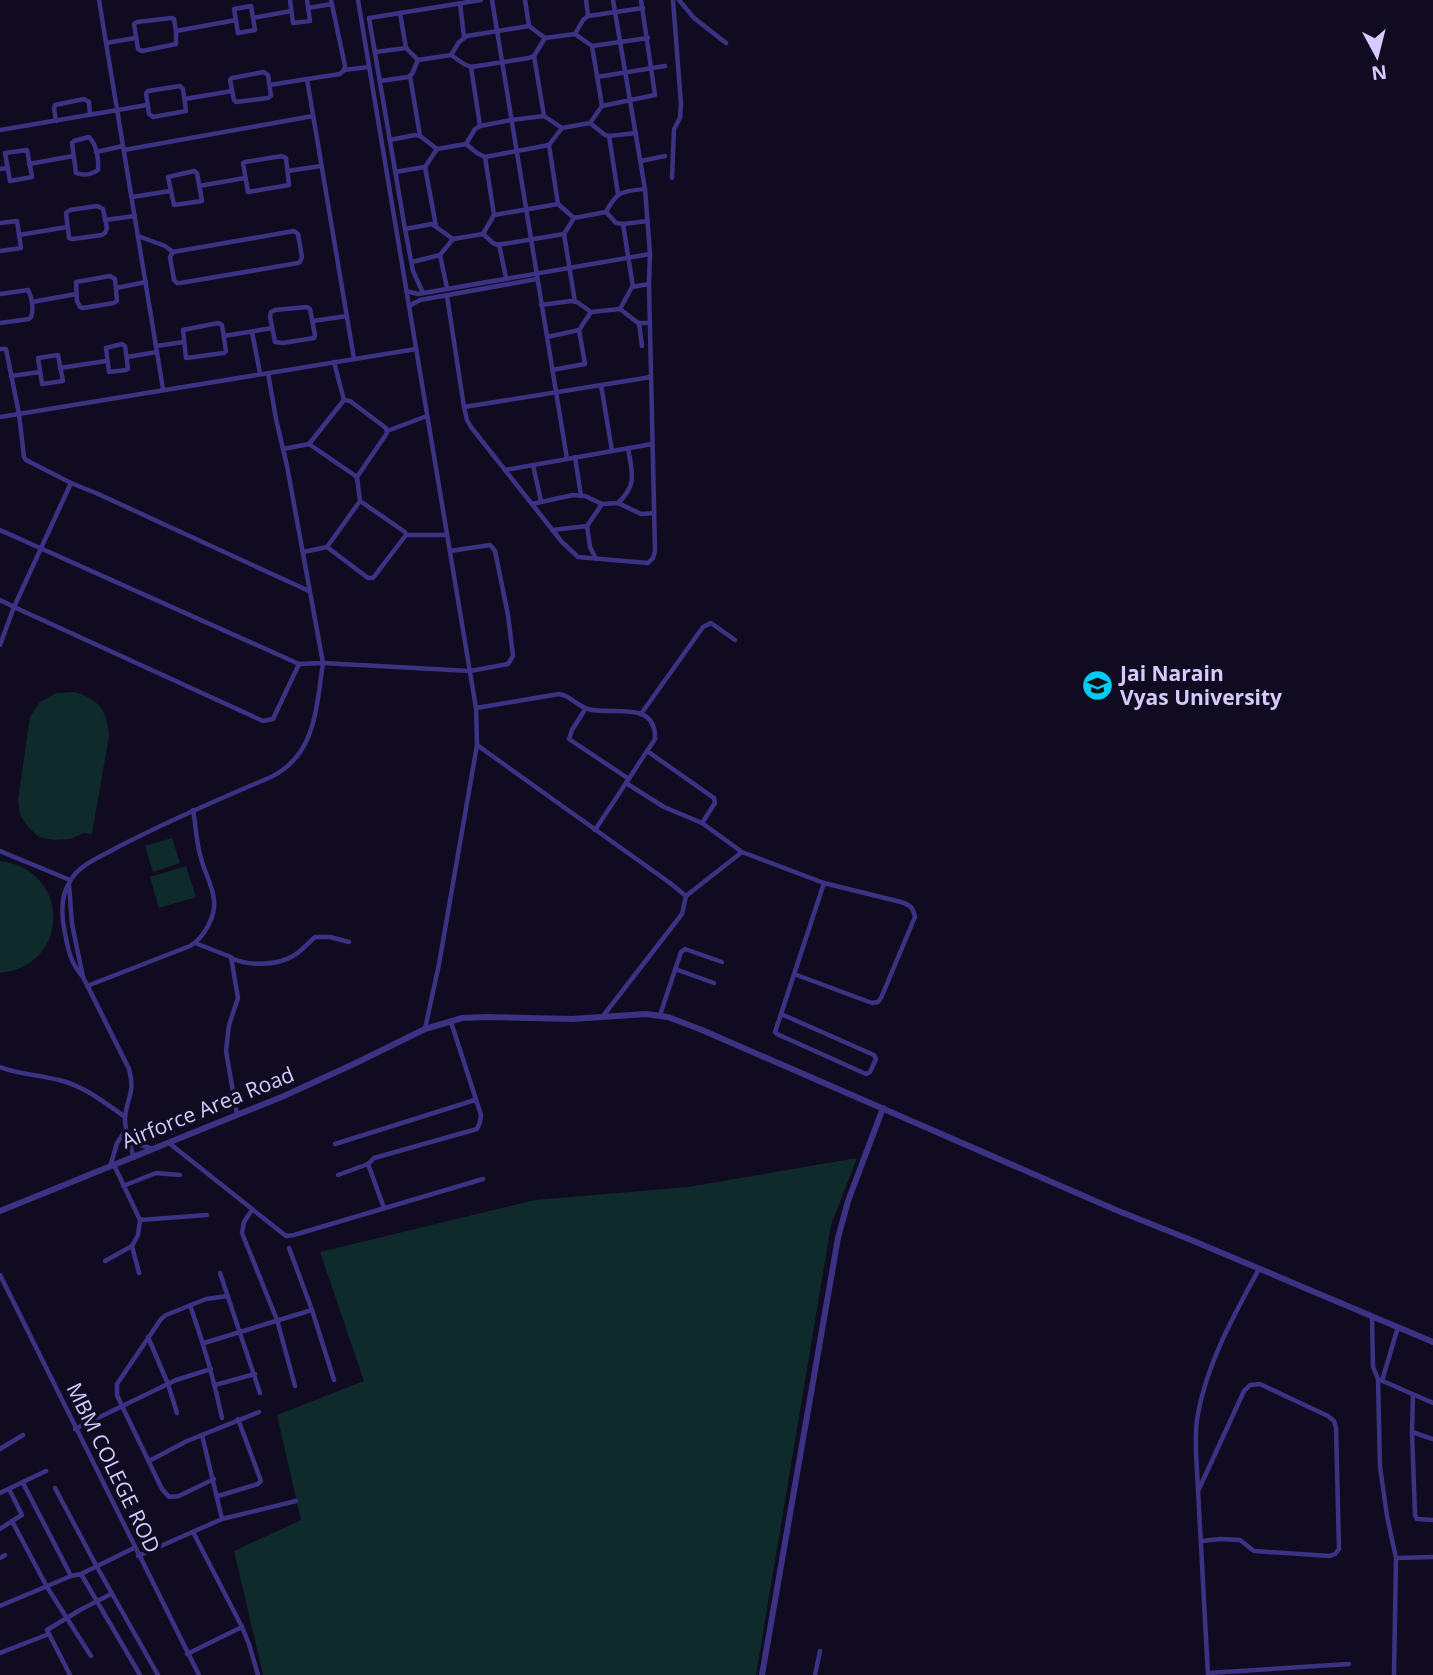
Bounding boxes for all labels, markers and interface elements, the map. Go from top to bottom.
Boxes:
north arrow [1342,21,1412,91]
text: N [1370,59,1388,87]
place label: Jai Narain Vyas University [1118,659,1282,711]
school or university icon: Jai Narain Vyas University [1080,669,1114,703]
street label: Airforce Area Road [117,1060,298,1154]
street label: MBM COLEGE ROD [61,1378,167,1557]

